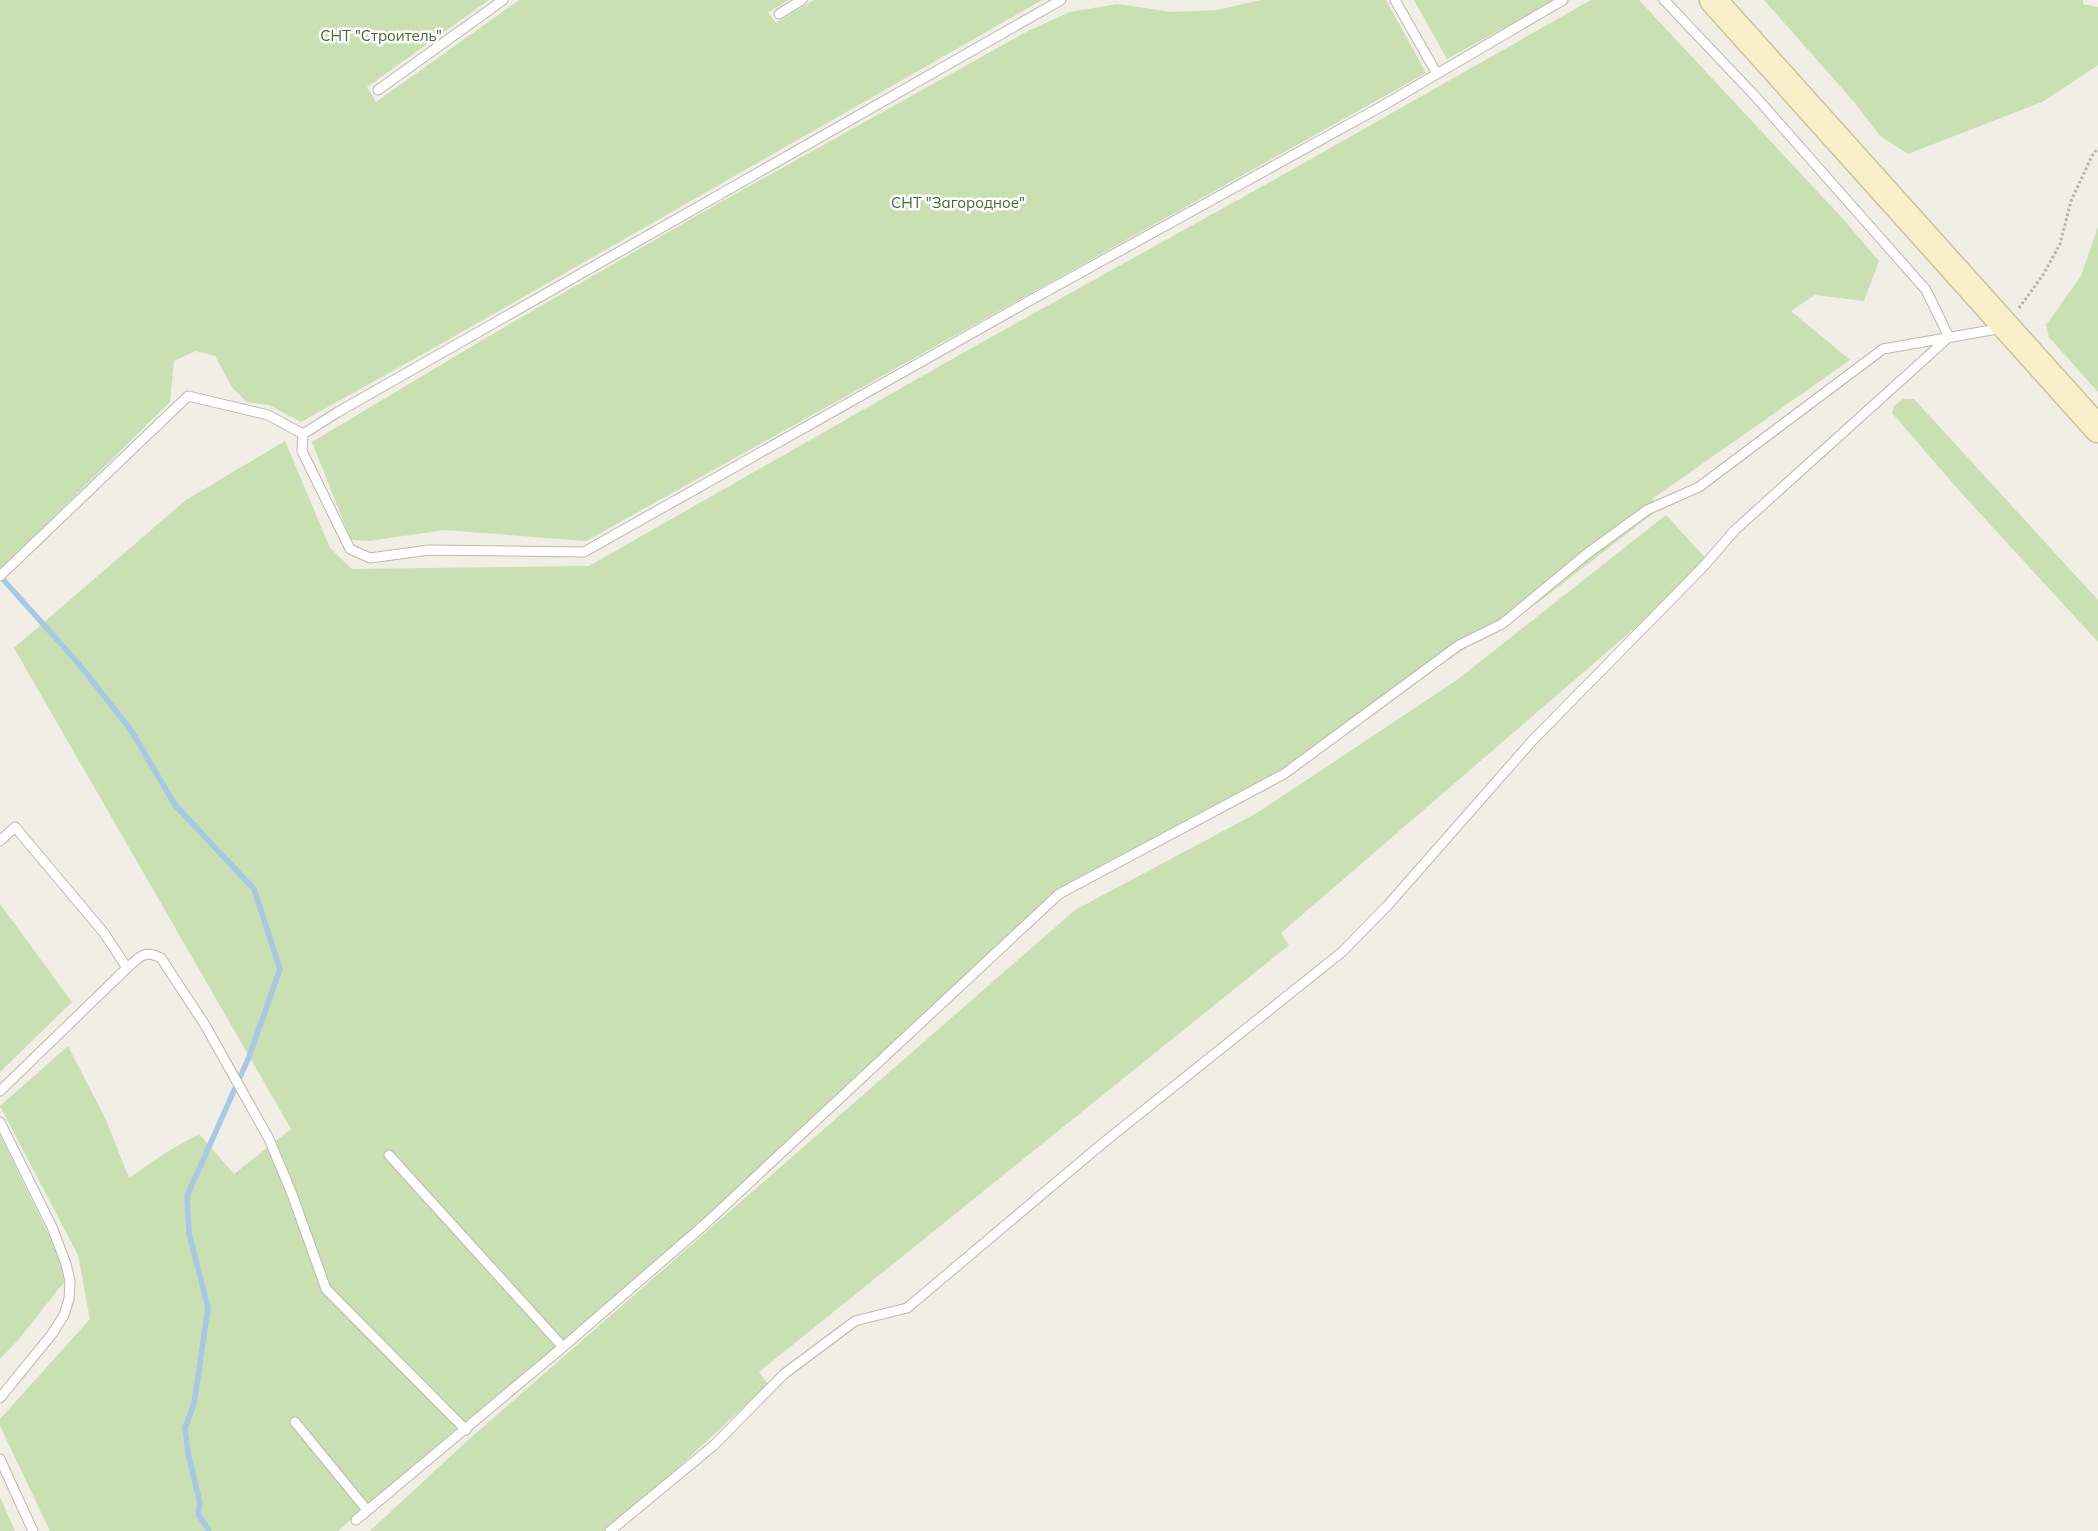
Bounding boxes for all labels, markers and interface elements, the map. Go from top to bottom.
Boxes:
park label: CНТ "Строитель" [320,26,442,45]
park label: СНТ "Загородное" [891,193,1025,212]

